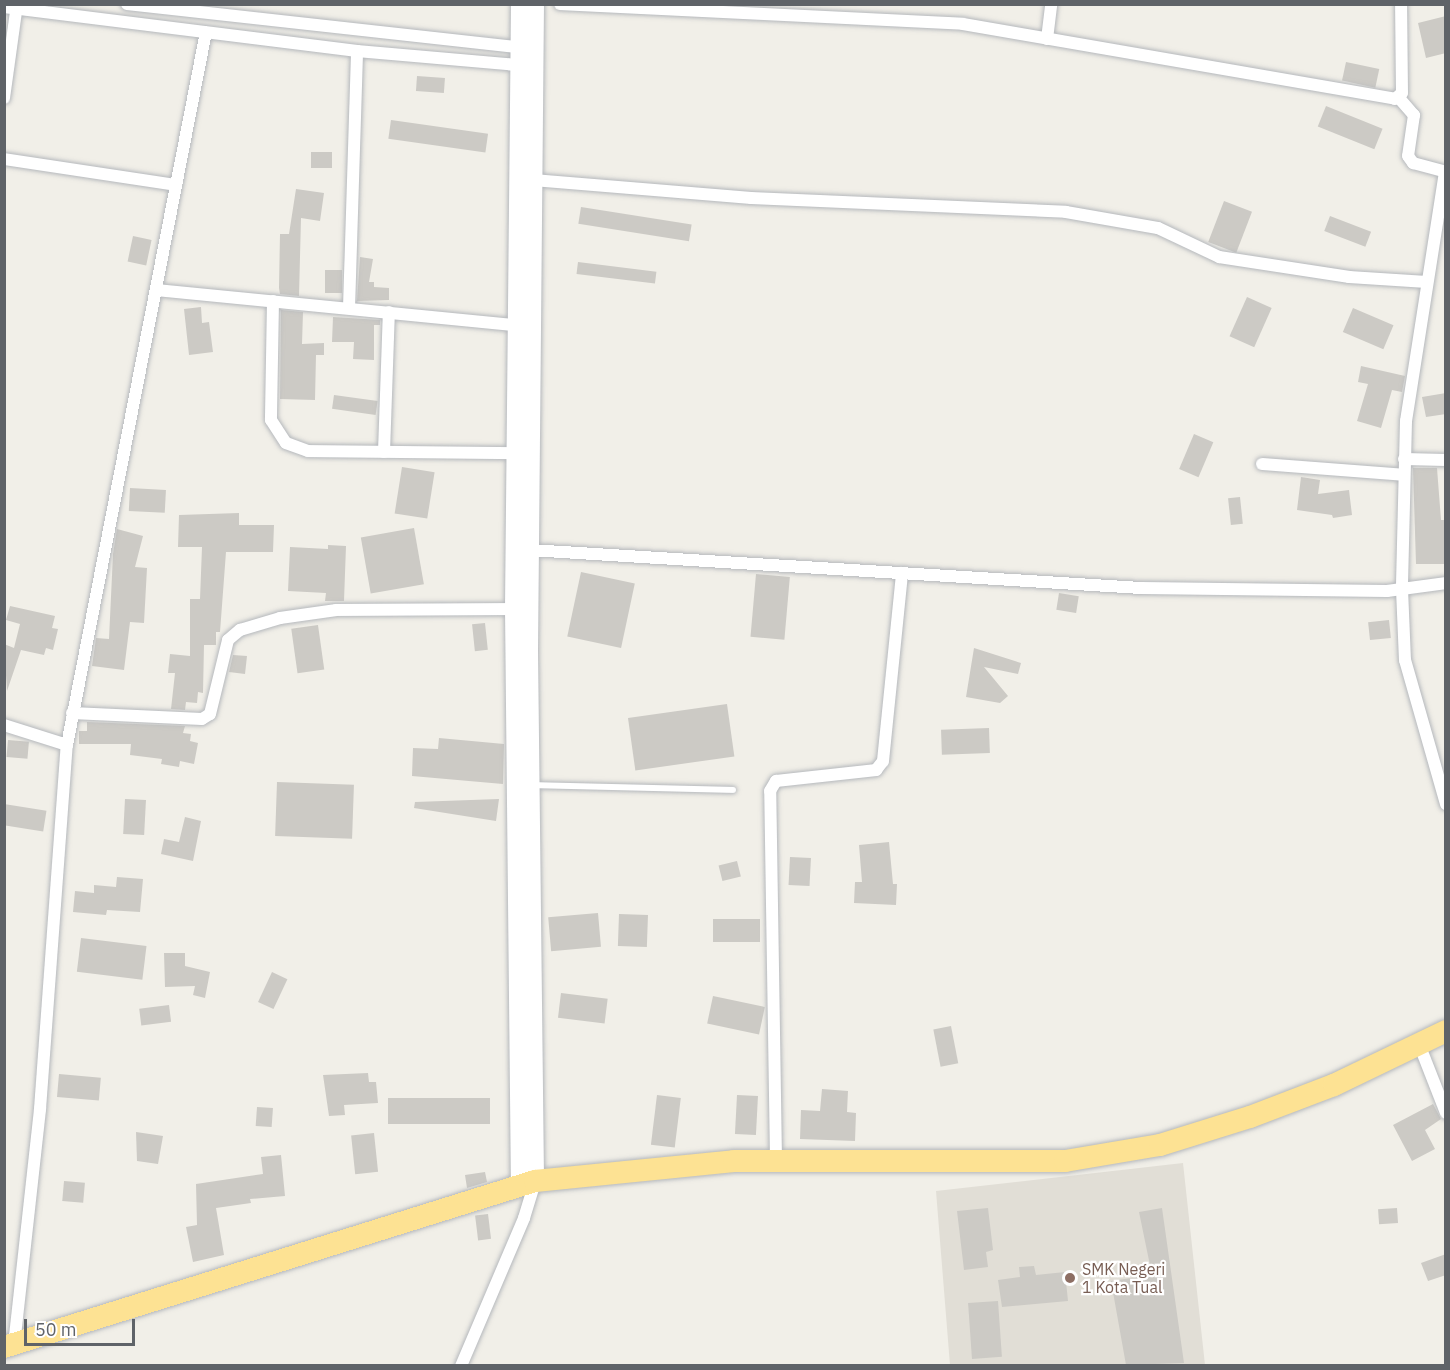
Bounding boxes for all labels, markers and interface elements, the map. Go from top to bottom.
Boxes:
place label: SMK Negeri 1 Kota Tual [1082,1259,1165,1297]
marker: SMK Negeri 1 Kota Tual [1063,1271,1077,1285]
scale bar [27,1307,138,1345]
text: 50 m [35,1318,77,1341]

